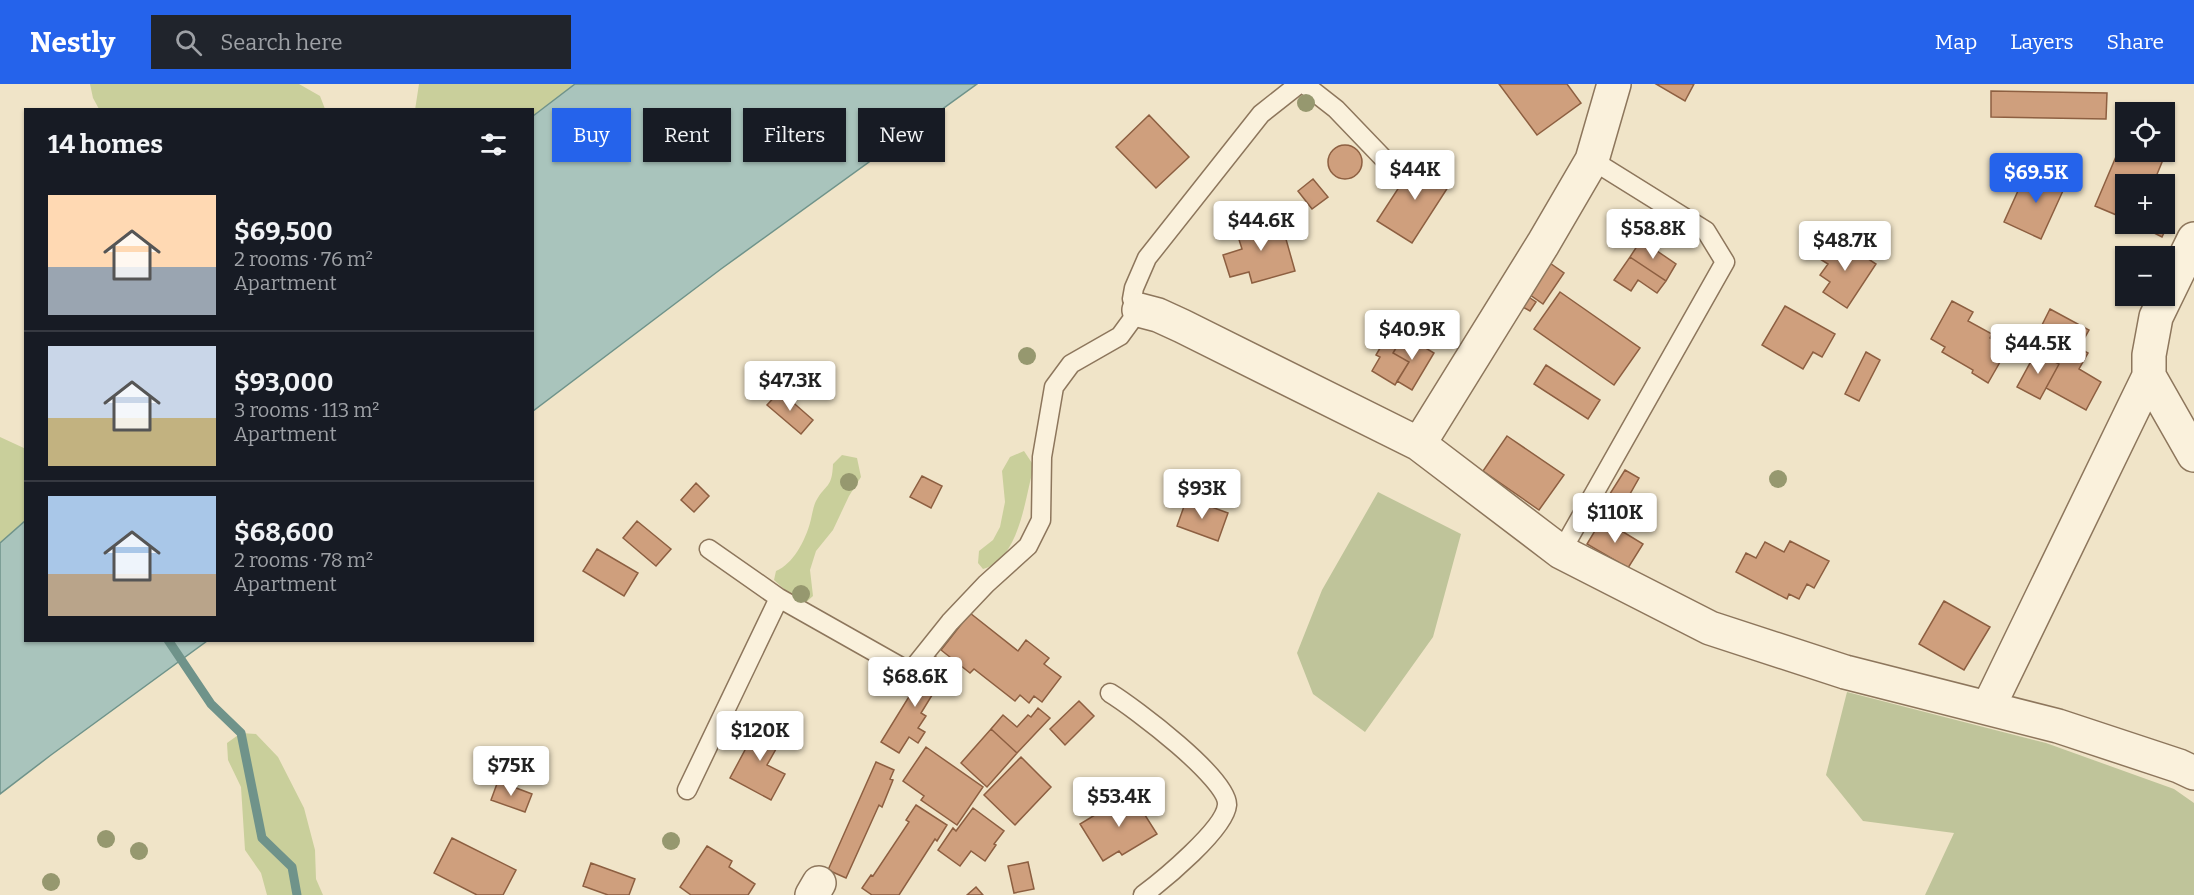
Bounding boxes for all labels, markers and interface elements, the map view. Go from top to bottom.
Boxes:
search box [151,15,571,69]
text: Nestly [30,26,115,59]
icon: search [172,26,205,59]
text: Search here [220,29,342,56]
text: Map [1935,29,1977,55]
text: Layers [2010,29,2074,55]
text: Share [2107,29,2164,55]
map controls [2115,102,2175,306]
button: locate [2115,102,2175,162]
chip: Buy [552,108,631,162]
chip: Rent [643,108,731,162]
chip: Filters [743,108,846,162]
chip: New [858,108,945,162]
icon: filters [477,128,510,161]
text: 14 homes [48,129,163,160]
pin: $44K [1379,150,1451,201]
pin: $69.5K [1987,153,2085,204]
text: $44K [1389,157,1441,181]
text: $69.5K [2004,160,2068,184]
button: + [2115,174,2175,234]
pin: $44.6K [1212,201,1310,252]
text: $44.6K [1227,208,1295,232]
pin: $58.8K [1604,209,1702,260]
text: $69,500 [234,216,333,247]
text: $58.8K [1620,216,1686,240]
icon: home [96,219,168,291]
pin: $48.7K [1796,221,1894,272]
text: $48.7K [1813,228,1877,252]
button: − [2115,246,2175,306]
text: 2 rooms · 76 m² [234,247,373,271]
text: Apartment [234,271,337,295]
pin: $40.9K [1363,310,1461,361]
text: $40.9K [1379,317,1445,341]
pin: $44.5K [1989,324,2087,375]
text: $44.5K [2005,331,2071,355]
pin: $47.3K [741,361,839,412]
text: $93,000 [234,367,333,398]
text: $47.3K [758,368,822,392]
icon: home [96,370,168,442]
text: 3 rooms · 113 m² [234,398,379,422]
text: Apartment [234,422,337,446]
pin: $93K [1166,469,1238,520]
text: $93K [1177,476,1227,500]
pin: $110K [1573,493,1657,544]
text: $110K [1587,500,1643,524]
text: $68,600 [234,517,334,548]
icon: home [96,520,168,592]
text: 2 rooms · 78 m² [234,548,373,572]
text: Apartment [234,572,337,596]
pin: $68.6K [866,657,964,708]
text: $68.6K [882,664,948,688]
pin: $120K [718,711,802,762]
text: $120K [731,718,790,742]
pin: $75K [475,746,547,797]
text: $75K [487,753,535,777]
pin: $53.4K [1070,777,1168,828]
text: $53.4K [1087,784,1151,808]

